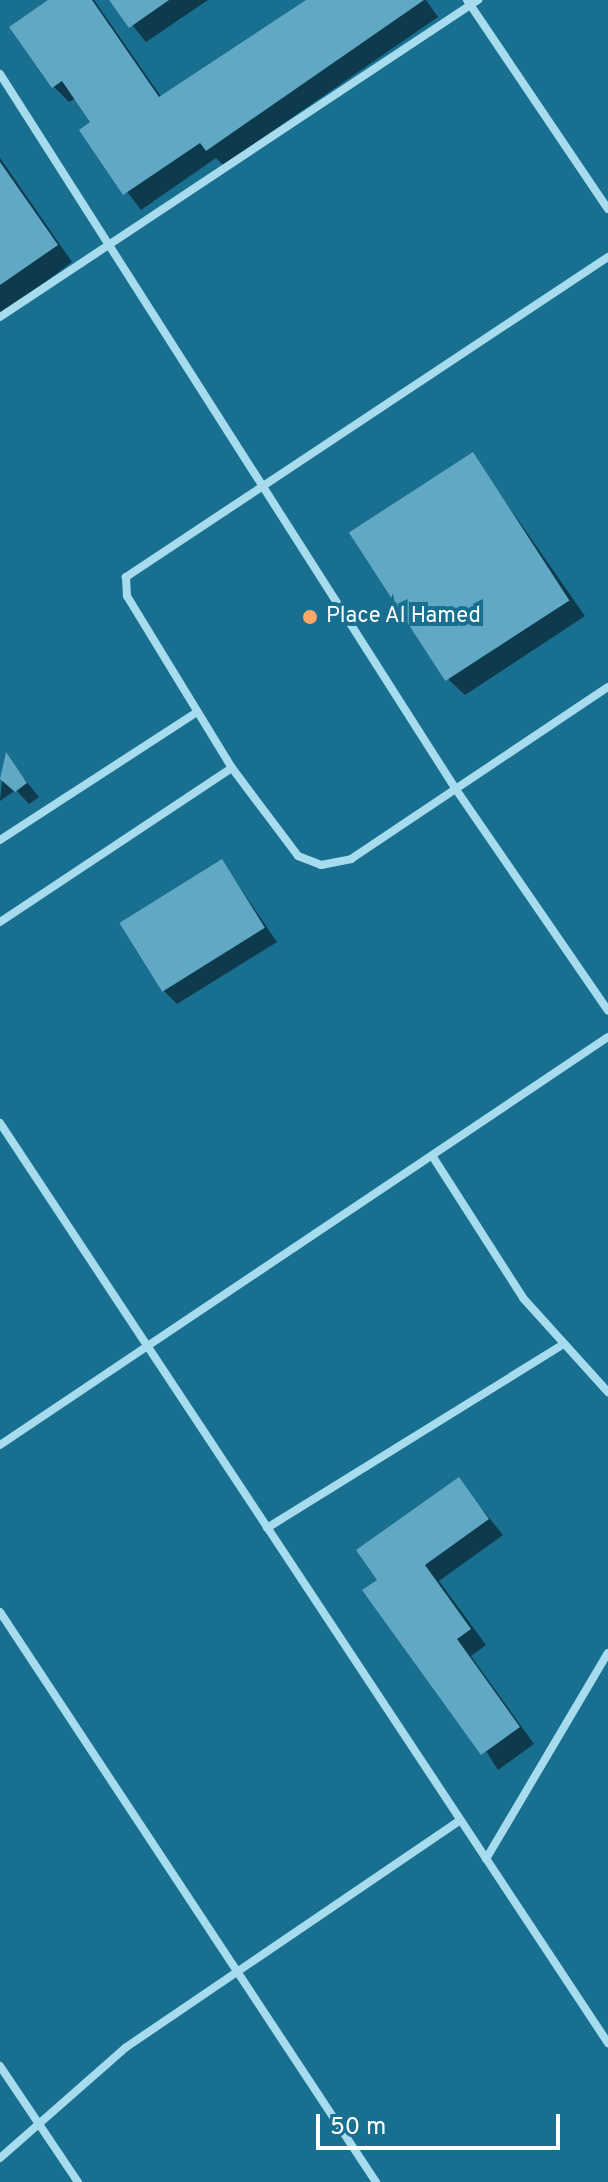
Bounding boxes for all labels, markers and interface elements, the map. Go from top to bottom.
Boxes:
place label: Place Al Hamed [326,604,482,630]
marker: Place Al Hamed [301,608,319,626]
scale bar [320,2098,564,2148]
text: 50 m [330,2113,386,2143]

